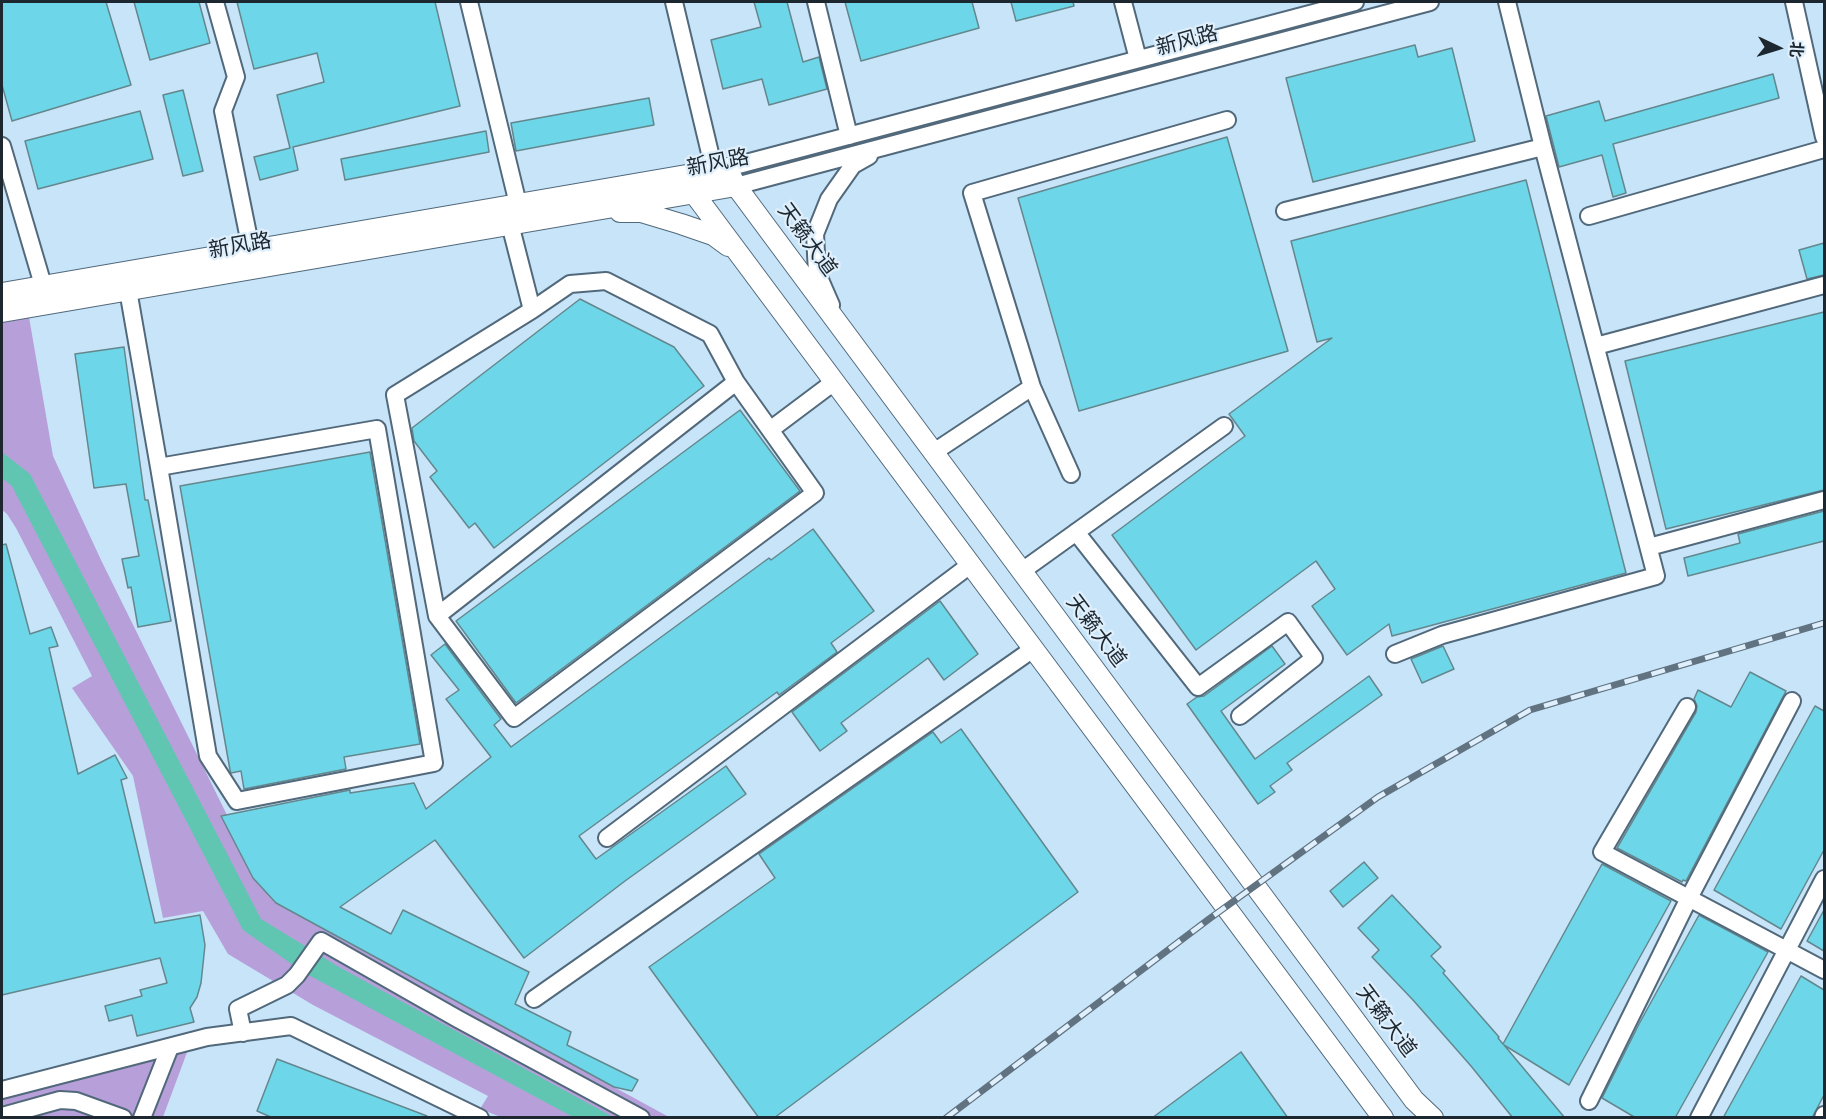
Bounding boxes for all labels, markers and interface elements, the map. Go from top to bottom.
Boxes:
north arrow [1748,18,1808,78]
street label: 新风路 [1153,21,1221,61]
text: 北 [1786,41,1806,58]
street label: 新风路 [685,145,751,181]
street label: 天籁大道 [772,199,842,281]
street label: 新风路 [207,228,273,264]
street label: 天籁大道 [1061,590,1131,672]
street label: 天籁大道 [1351,980,1421,1062]

